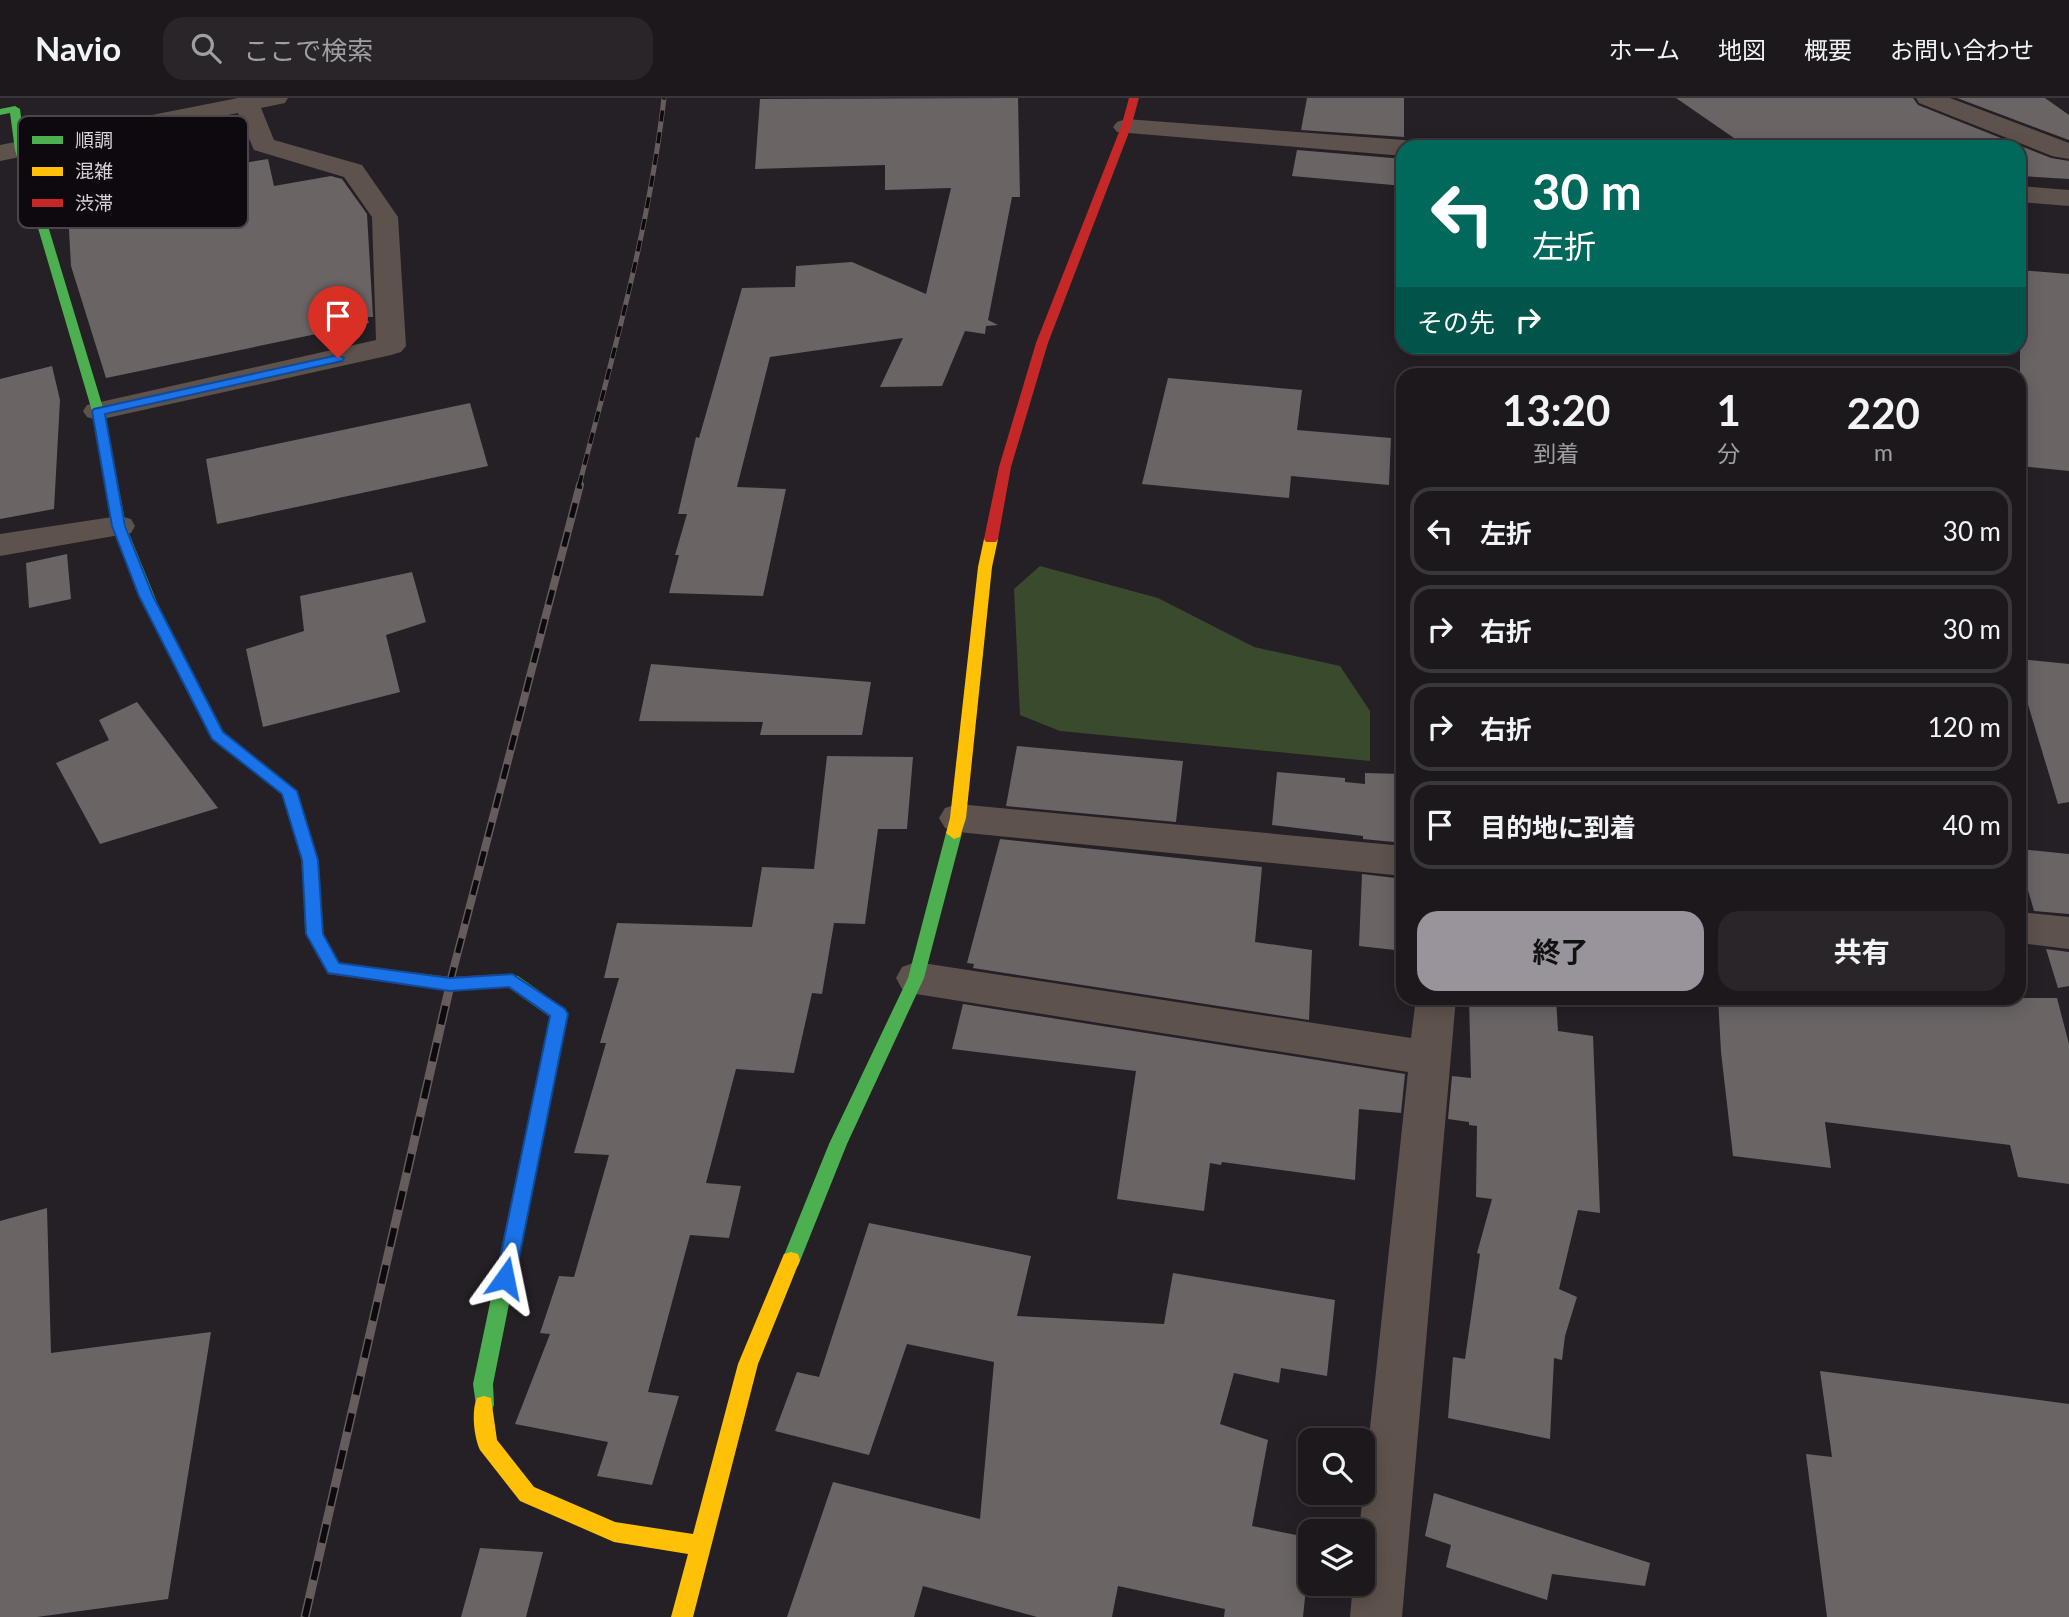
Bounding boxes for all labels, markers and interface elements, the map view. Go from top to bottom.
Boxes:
search box [163,17,653,80]
text: Navio [35,28,121,68]
icon: search [187,29,225,67]
text: ここで検索 [243,34,373,66]
text: ホーム [1609,35,1680,64]
text: 地図 [1718,35,1766,64]
text: 概要 [1804,35,1852,64]
text: お問い合わせ [1890,35,2034,64]
legend [18,116,248,228]
text: 順調 [75,128,113,151]
text: 混雑 [75,159,113,182]
text: 30 m [1532,162,1642,220]
icon: left [1417,168,1508,259]
text: 渋滞 [75,191,113,214]
text: 左折 [1532,226,1596,265]
pin [308,286,368,358]
icon: arrive [319,297,357,335]
icon: right [1509,301,1547,339]
text: その先 [1417,306,1495,338]
text: 13:20 [1502,385,1610,435]
text: 1 [1716,385,1741,435]
text: 220 [1847,388,1920,438]
text: m [1874,438,1893,466]
text: 到着 [1533,439,1579,467]
text: 分 [1717,439,1740,467]
icon: left [1421,512,1459,550]
text: 30 m [1943,515,2001,547]
text: 左折 [1480,517,1532,549]
icon: right [1421,610,1459,648]
text: 30 m [1943,613,2001,645]
text: 右折 [1480,615,1532,647]
icon: right [1421,708,1459,746]
text: 120 m [1928,711,2001,743]
text: 右折 [1480,713,1532,745]
icon: arrive [1421,806,1459,844]
text: 40 m [1943,809,2001,841]
text: 目的地に到着 [1480,811,1636,843]
button: 終了 [1417,911,1704,991]
button: 共有 [1718,911,2005,991]
position arrow [468,1241,542,1315]
map controls [1298,1428,1375,1596]
button: search [1298,1428,1375,1505]
button: layers [1298,1519,1375,1596]

